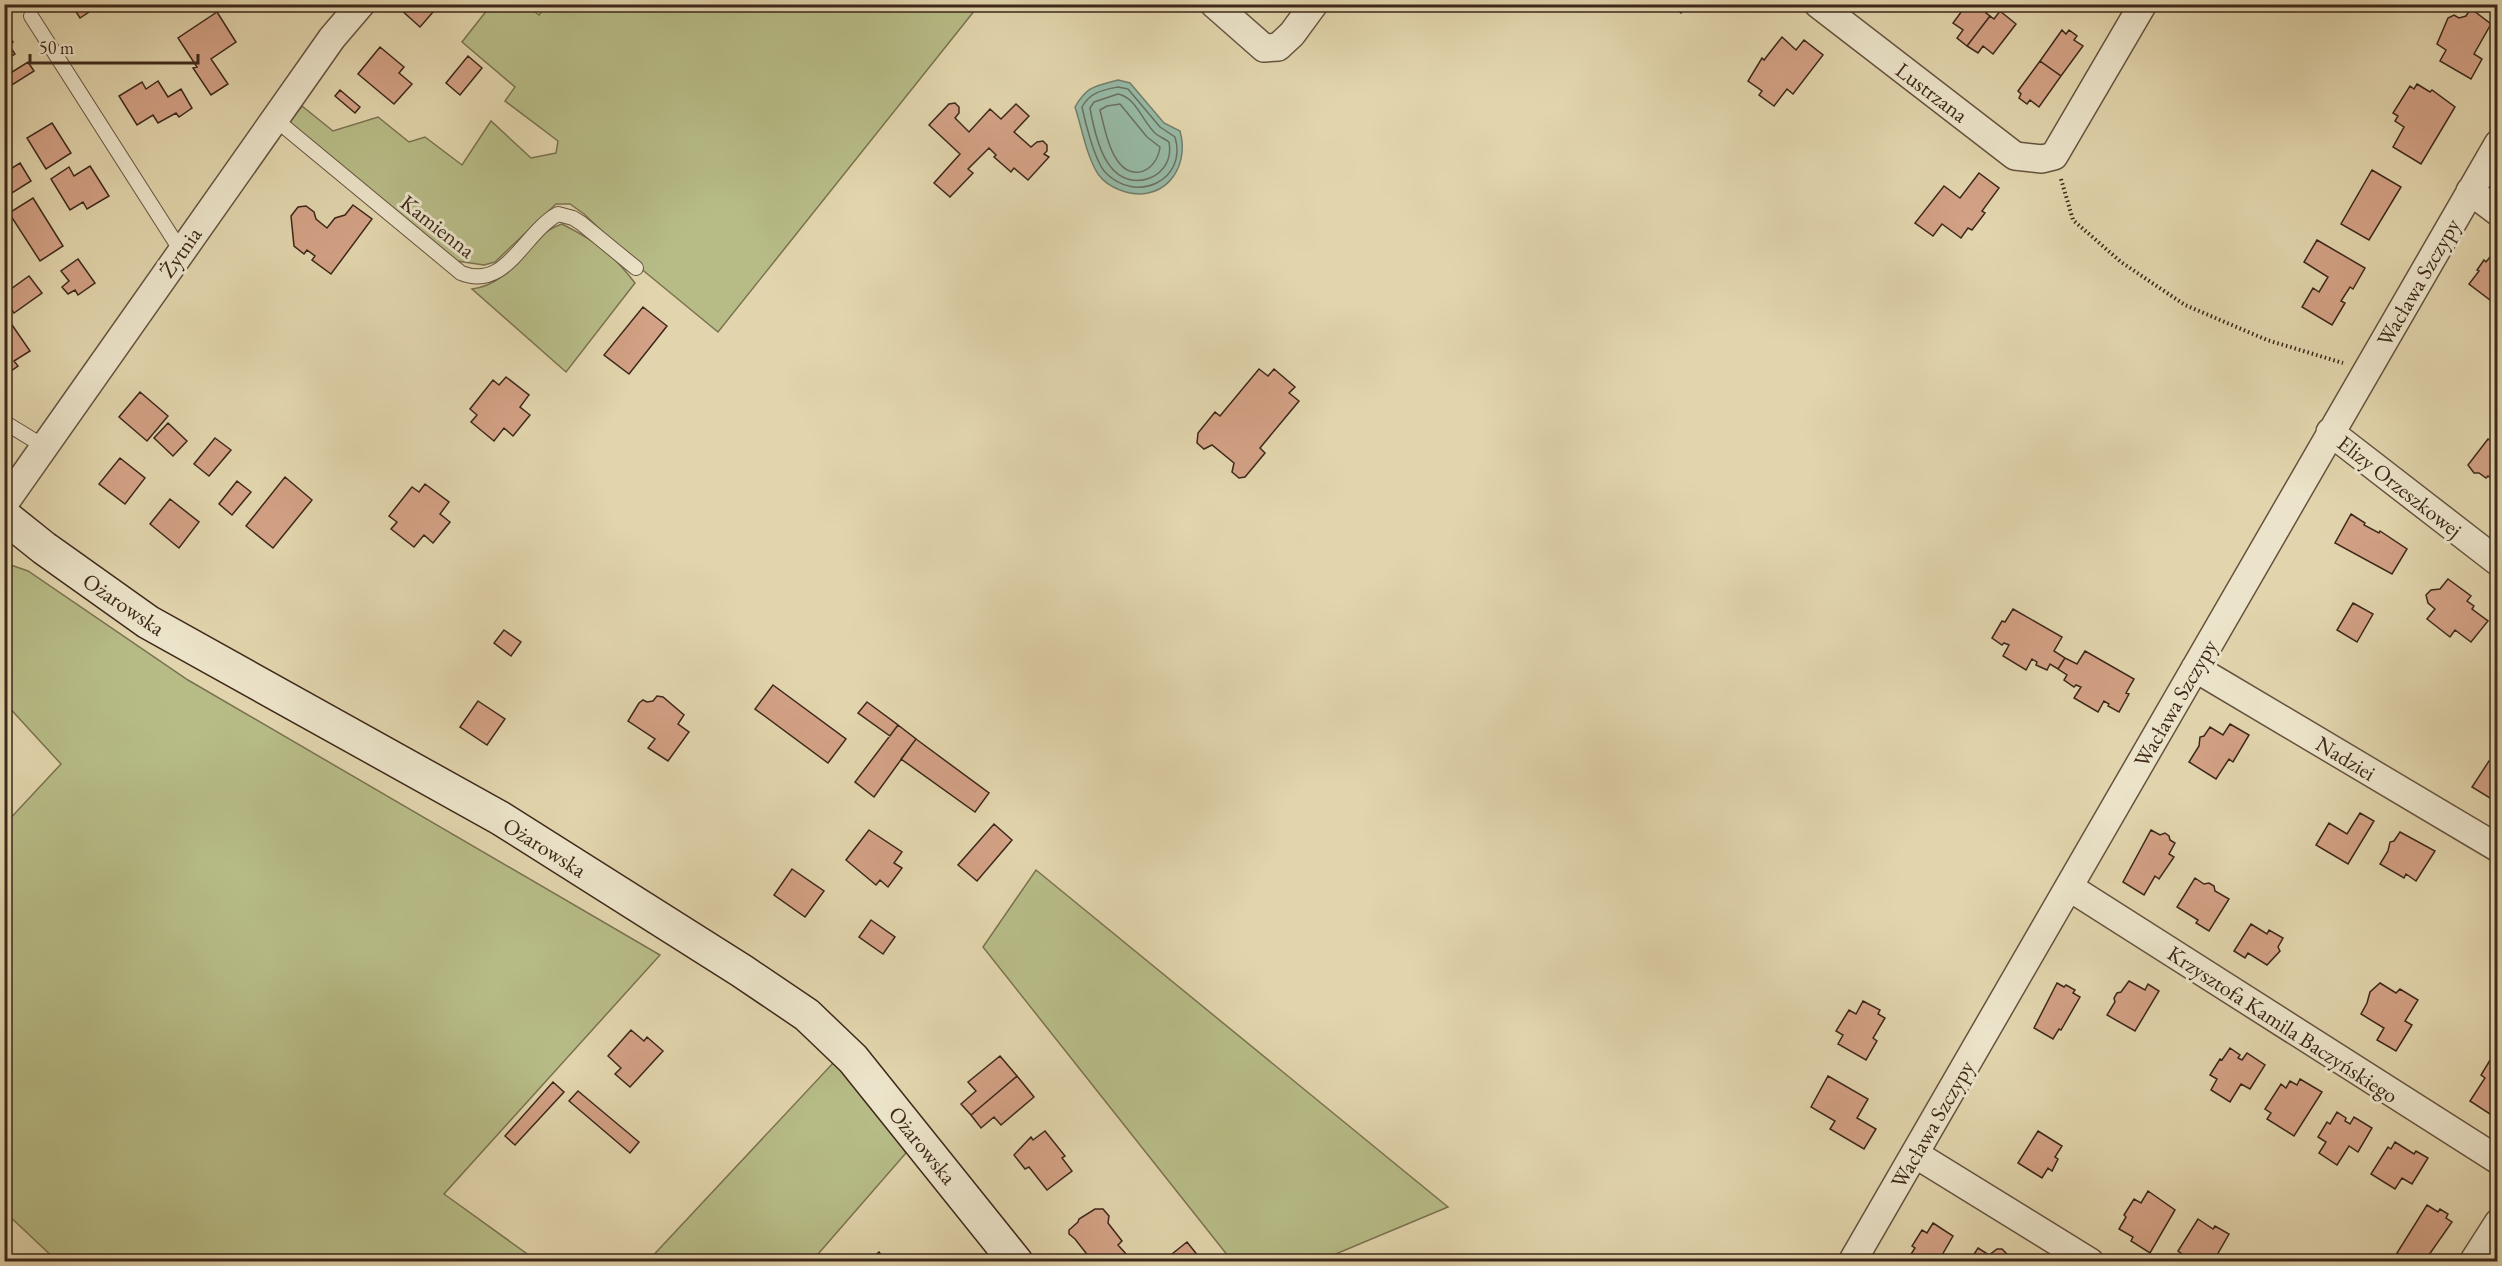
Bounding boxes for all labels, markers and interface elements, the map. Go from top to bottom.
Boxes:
scale bar [30,27,198,65]
text: 50 m [39,36,74,59]
street label: Lustrzana [1890,56,1974,129]
street label: Kamienna [395,188,481,265]
street label: Wacława Szczypy [2370,213,2467,352]
street label: Żytnia [153,221,208,283]
street label: Elizy Orzeszkowej [2331,429,2468,544]
street label: Ożarowska [77,566,171,643]
street label: Wacława Szczypy [2127,634,2224,773]
street label: Nadziei [2310,729,2381,788]
street label: Ożarowska [498,810,592,884]
street label: Krzysztofa Kamila Baczyńskiego [2162,939,2404,1110]
street label: Wacława Szczypy [1884,1055,1981,1194]
street label: Ożarowska [882,1100,963,1191]

